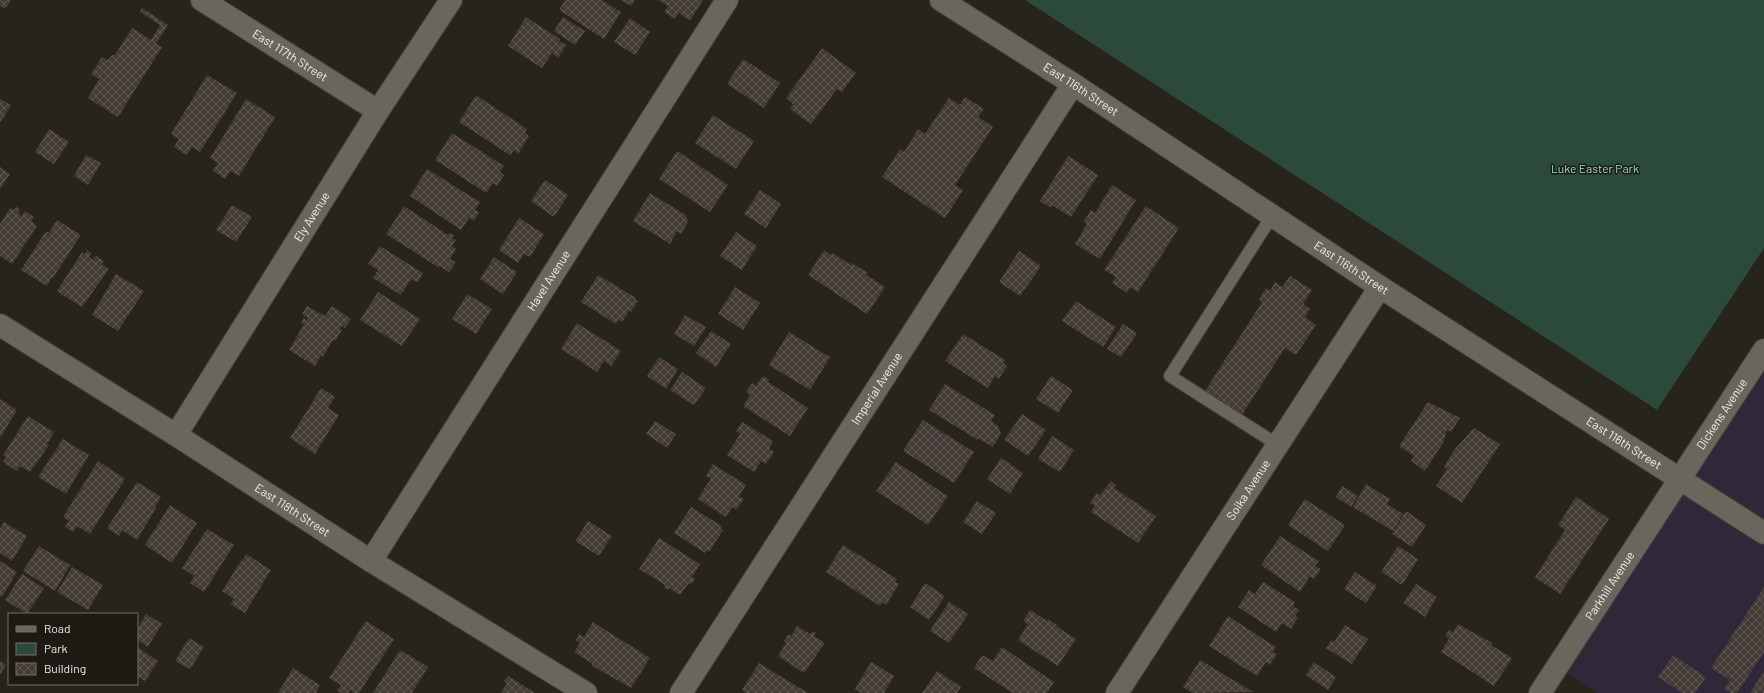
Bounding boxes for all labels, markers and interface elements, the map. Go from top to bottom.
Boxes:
street label: East 117th Street [250,26,331,84]
street label: East 116th Street [1041,59,1122,118]
park label: Luke Easter Park [1551,161,1639,175]
street label: Ely Avenue [290,189,332,244]
street label: East 116th Street [1312,237,1392,297]
street label: Havel Avenue [524,247,572,313]
street label: Imperial Avenue [848,349,904,427]
street label: Dickens Avenue [1693,376,1749,452]
street label: East 116th Street [1584,413,1665,472]
street label: Soika Avenue [1223,456,1272,522]
street label: East 118th Street [253,480,333,539]
street label: Parkhill Avenue [1582,548,1637,622]
legend [8,613,138,685]
text: Road [44,621,71,635]
text: Park [44,641,68,655]
text: Building [44,661,86,675]

